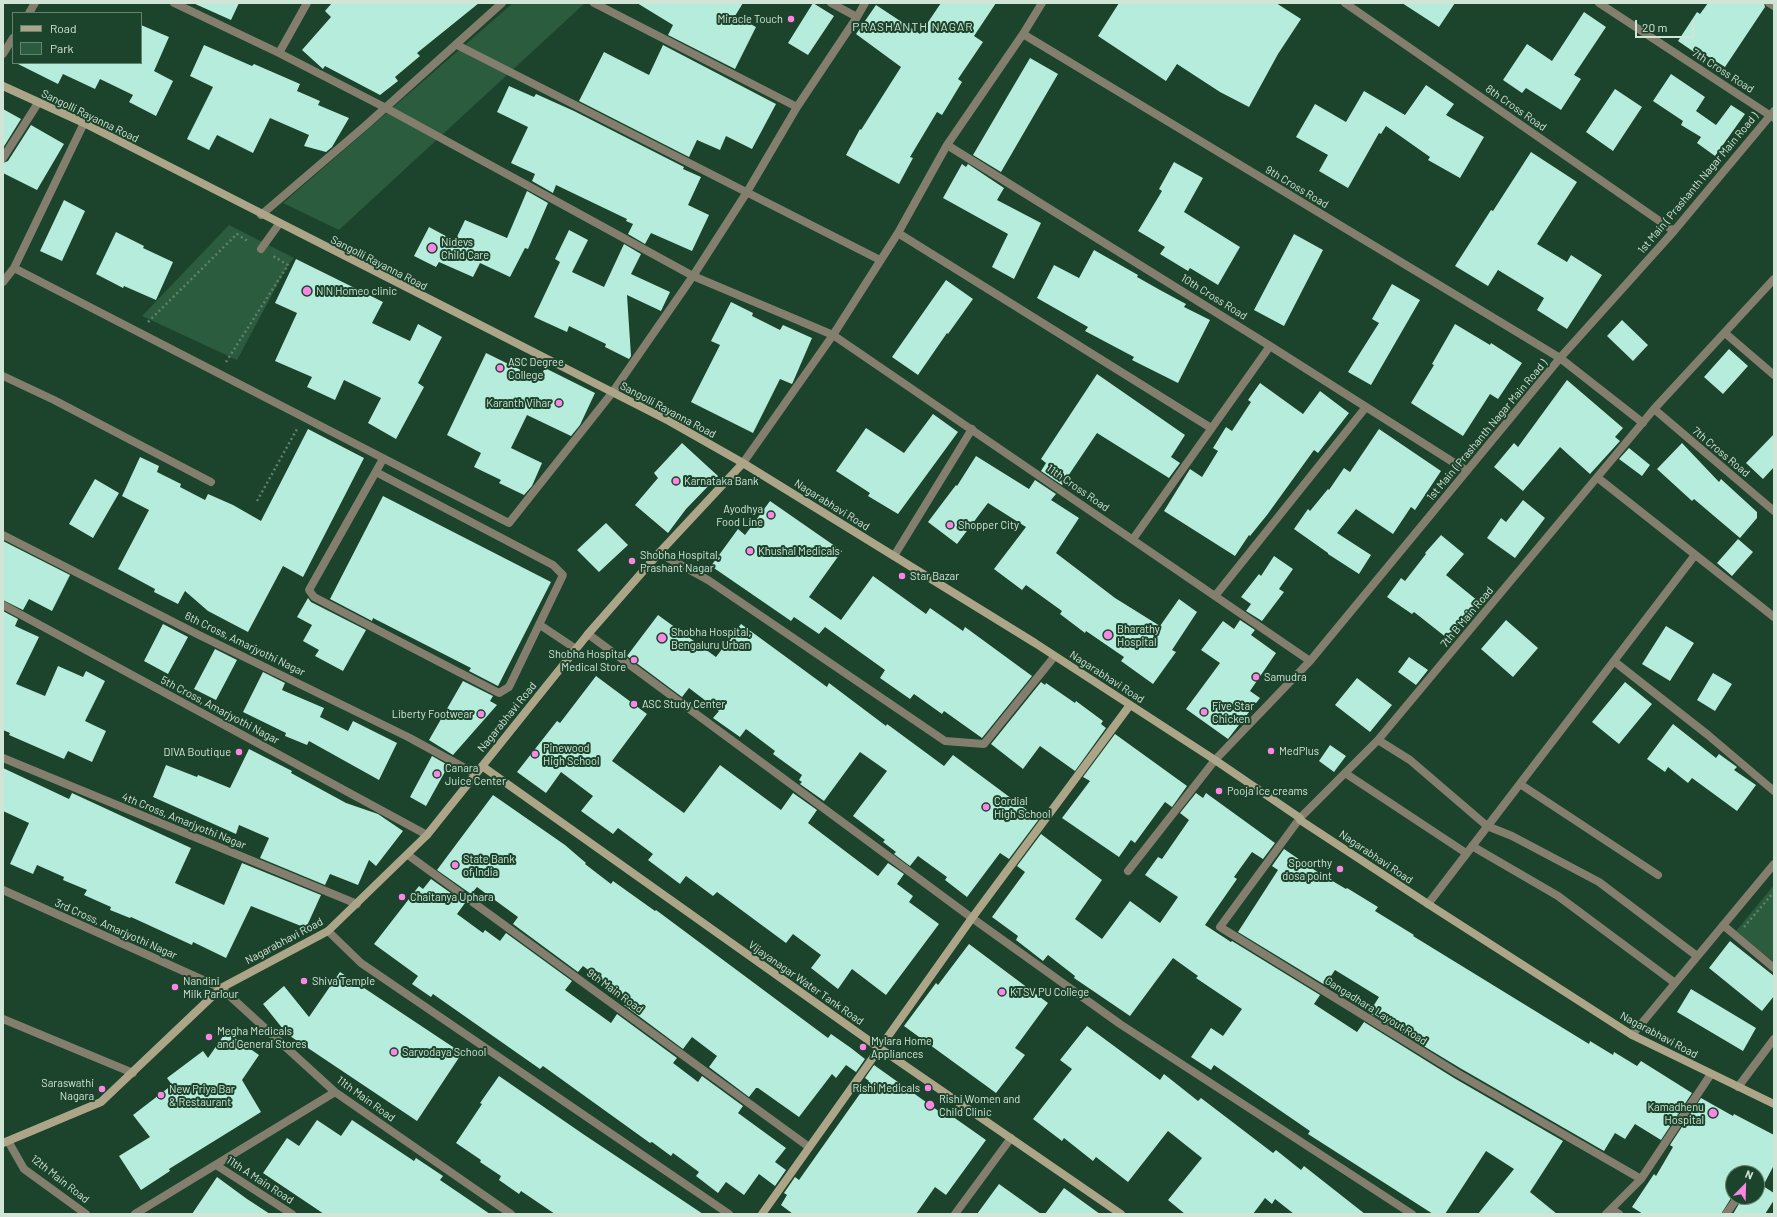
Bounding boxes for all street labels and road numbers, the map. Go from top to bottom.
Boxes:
street label: 7th Cross Road [1690,46,1756,96]
street label: 8th Cross Road [1483,82,1549,134]
street label: Sangolli Rayanna Road [39,87,141,145]
street label: 1st Main ( Prashanth Nagar Main Road ) [1635,110,1761,256]
street label: 9th Cross Road [1263,163,1331,211]
street label: Sangolli Rayanna Road [328,233,430,293]
street label: 10th Cross Road [1178,271,1250,323]
street label: 1st Main ( Prashanth Nagar Main Road ) [1424,357,1550,503]
street label: Sangolli Rayanna Road [618,379,718,441]
street label: 7th Cross Road [1690,424,1752,480]
street label: 11th Cross Road [1044,462,1112,514]
street label: Nagarabhavi Road [792,477,872,533]
street label: 7th B Main Road [1438,584,1496,650]
street label: 6th Cross, Amarjyothi Nagar [183,609,307,679]
street label: Nagarabhavi Road [1067,648,1147,706]
street label: 5th Cross, Amarjyothi Nagar [158,673,282,747]
street label: Nagarabhavi Road [475,679,539,755]
street label: 4th Cross, Amarjyothi Nagar [120,790,248,852]
street label: Nagarabhavi Road [1337,827,1415,887]
street label: 3rd Cross, Amarjyothi Nagar [53,896,179,962]
street label: Nagarabhavi Road [243,915,325,967]
street label: Vijayanagar Water Tank Road [746,938,866,1028]
street label: 9th Main Road [584,966,646,1016]
street label: Gangadhara Layout Road [1322,974,1430,1048]
street label: Nagarabhavi Road [1618,1009,1700,1061]
street label: 11th Main Road [334,1073,398,1125]
street label: 12th Main Road [28,1152,92,1206]
street label: 11th A Main Road [224,1153,296,1207]

